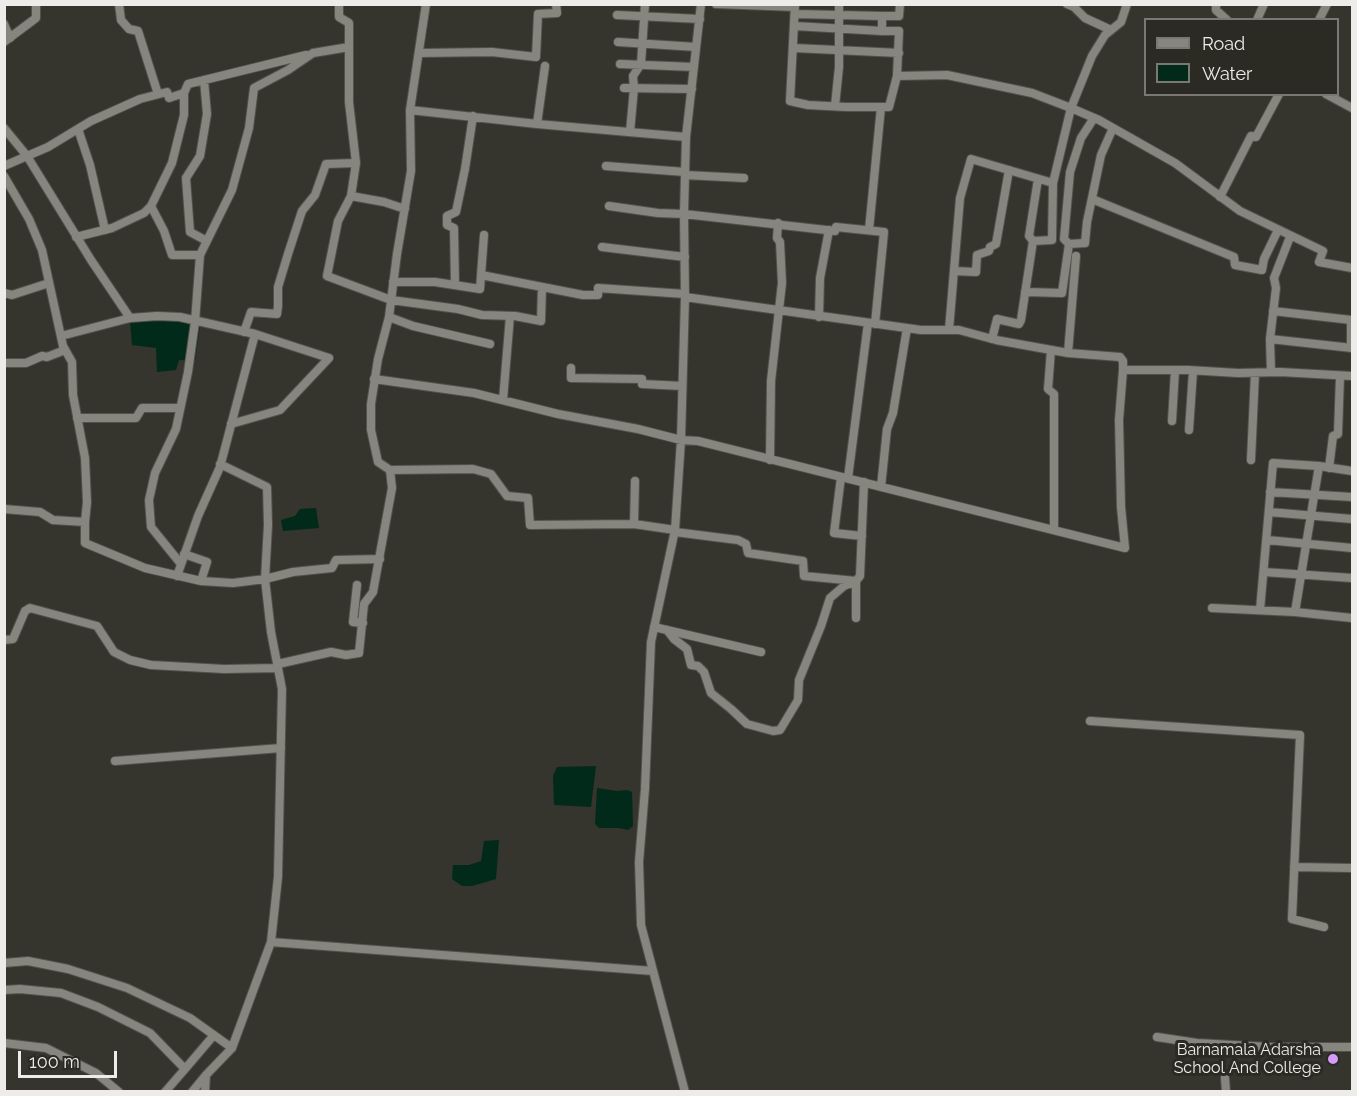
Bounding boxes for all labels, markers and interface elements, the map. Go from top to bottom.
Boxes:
legend [1144,18,1339,96]
text: Road [1202,33,1245,54]
text: Water [1202,63,1252,84]
scale bar [21,1039,120,1077]
place label: Barnamala Adarsha School And College [1174,1040,1321,1078]
text: 100 m [29,1051,80,1072]
marker: Barnamala Adarsha School And College [1326,1052,1340,1066]

